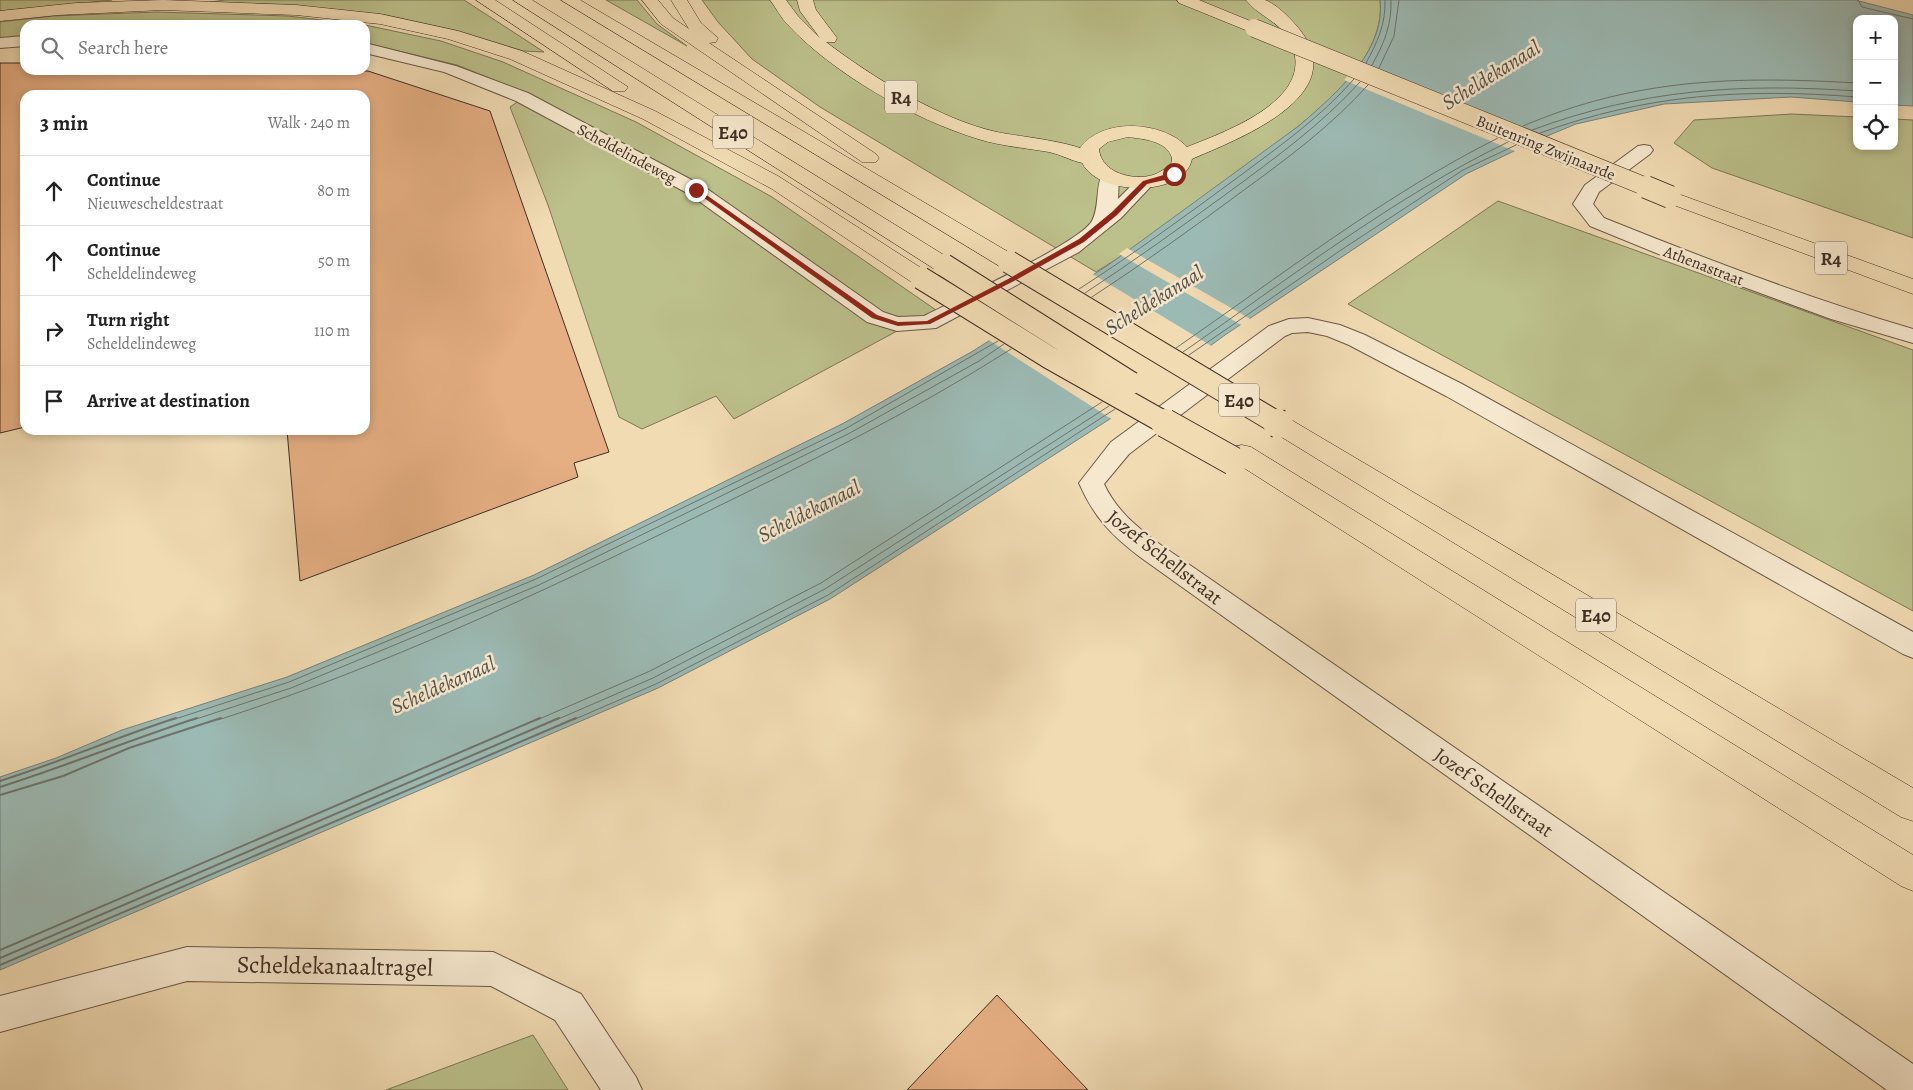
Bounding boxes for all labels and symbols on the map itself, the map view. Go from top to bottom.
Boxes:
water label: Scheldekanaal [1436,33,1546,116]
road number: R4 [885,80,917,114]
street label: Buitenring Zwijnaarde [1473,110,1619,186]
road number: E40 [713,115,753,148]
street label: Scheldelindeweg [573,119,680,189]
route start [1163,163,1186,186]
route end [685,179,708,202]
street label: Athenastraat [1659,240,1747,291]
road number: R4 [1815,242,1847,274]
water label: Scheldekanaal [1099,258,1209,341]
road number: E40 [1219,384,1259,416]
water label: Scheldekanaal [753,473,866,549]
street label: Jozef Schellstraat [1101,504,1228,611]
road number: E40 [1576,598,1616,632]
water label: Scheldekanaal [386,649,500,720]
street label: Jozef Schellstraat [1429,741,1559,844]
street label: Scheldekanaaltragel [237,948,433,984]

